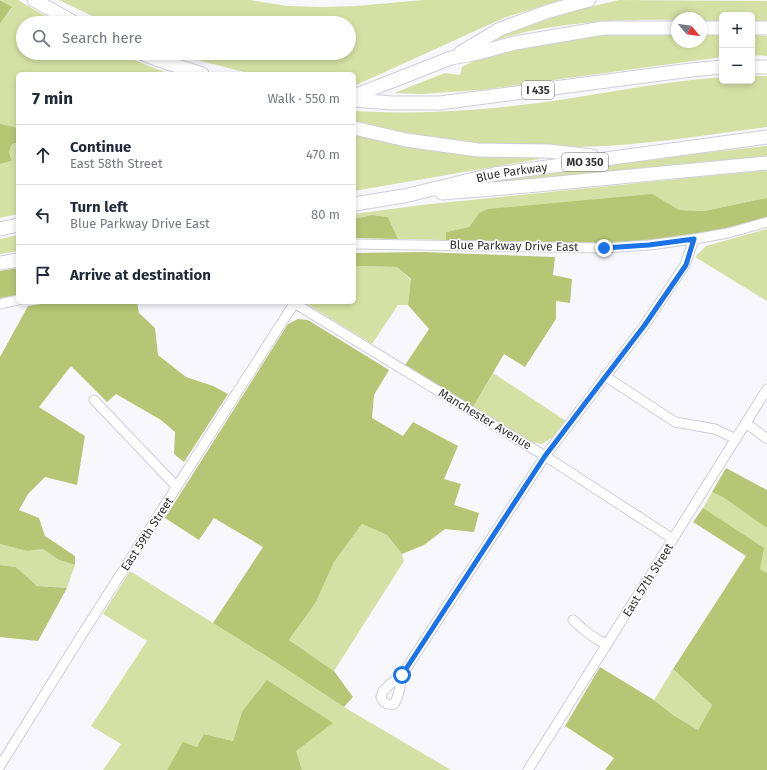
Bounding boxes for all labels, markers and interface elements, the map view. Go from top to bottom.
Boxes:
north arrow [671,12,707,48]
map controls [719,12,755,84]
button: + [719,12,755,48]
search box [16,16,356,60]
icon: search [30,27,52,49]
text: Search here [62,29,142,47]
button: − [719,48,755,84]
road number: I 435 [522,81,554,99]
text: 7 min [32,88,73,109]
text: Walk · 550 m [267,91,340,106]
text: Continue [70,138,131,156]
icon: ahead [32,144,54,166]
text: 470 m [306,147,340,162]
road number: MO 350 [562,153,608,171]
text: East 58th Street [70,156,163,171]
street label: Blue Parkway [475,160,548,185]
text: Turn left [70,198,128,216]
icon: left [32,204,54,226]
text: 80 m [311,207,340,222]
text: Blue Parkway Drive East [70,216,210,231]
street label: Blue Parkway Drive East [449,238,579,254]
route end [595,239,613,257]
icon: arrive [32,264,54,286]
text: Arrive at destination [70,266,211,284]
street label: Manchester Avenue [436,386,534,452]
street label: East 59th Street [118,494,176,573]
street label: East 57th Street [620,540,677,619]
route start [393,666,411,684]

